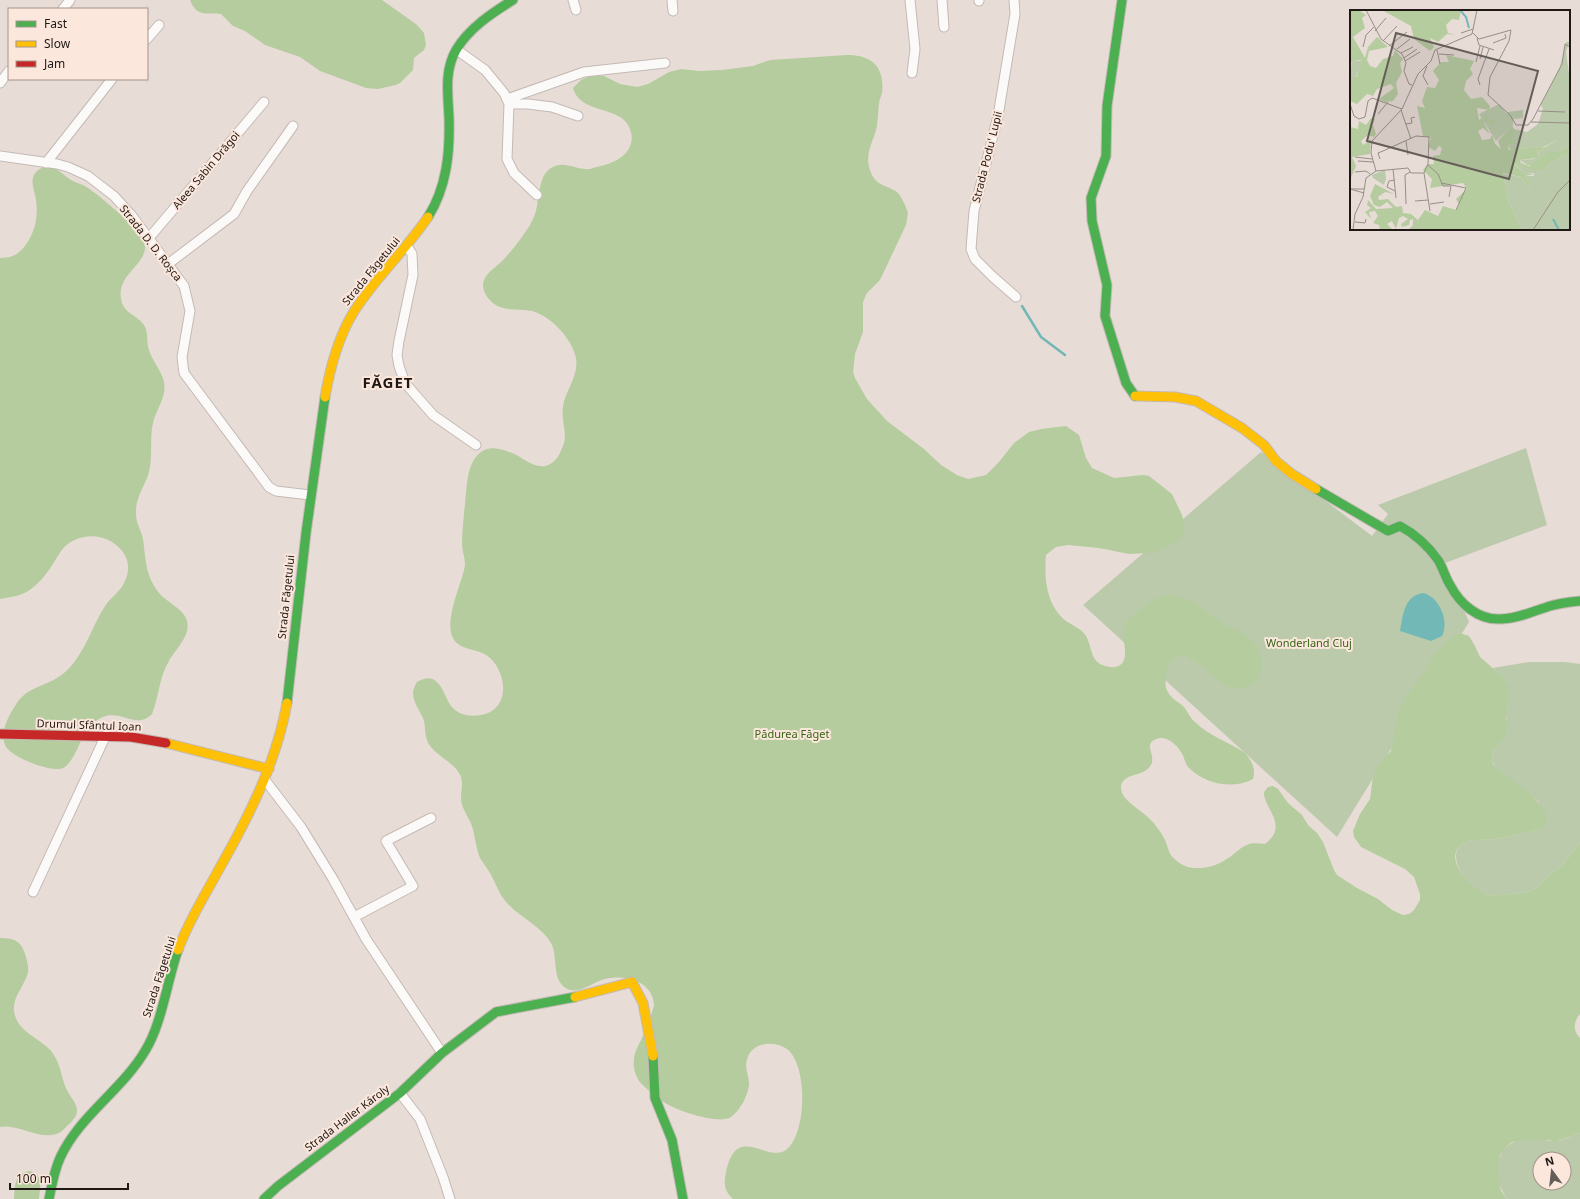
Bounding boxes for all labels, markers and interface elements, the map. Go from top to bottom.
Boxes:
legend [8,8,148,80]
inset map [1350,10,1570,230]
text: Fast [44,15,68,32]
text: Slow [44,35,71,52]
text: Jam [43,55,65,72]
street label: Strada Podu' Lupii [968,110,1005,204]
street label: Aleea Sabin Drăgoi [169,127,243,212]
street label: Strada D. D. Roșca [117,201,186,284]
street label: Strada Făgetului [338,233,403,308]
district label: FĂGET [363,372,413,392]
street label: Strada Făgetului [274,554,297,640]
park label: Wonderland Cluj [1266,635,1352,650]
street label: Drumul Sfântul Ioan [36,715,142,734]
park label: Pădurea Făget [755,726,829,741]
street label: Strada Făgetului [138,934,179,1019]
street label: Strada Haller Károly [301,1081,392,1154]
north arrow [1532,1151,1572,1191]
text: N [1543,1152,1556,1169]
scale bar [10,1165,128,1191]
text: 100 m [16,1170,51,1187]

